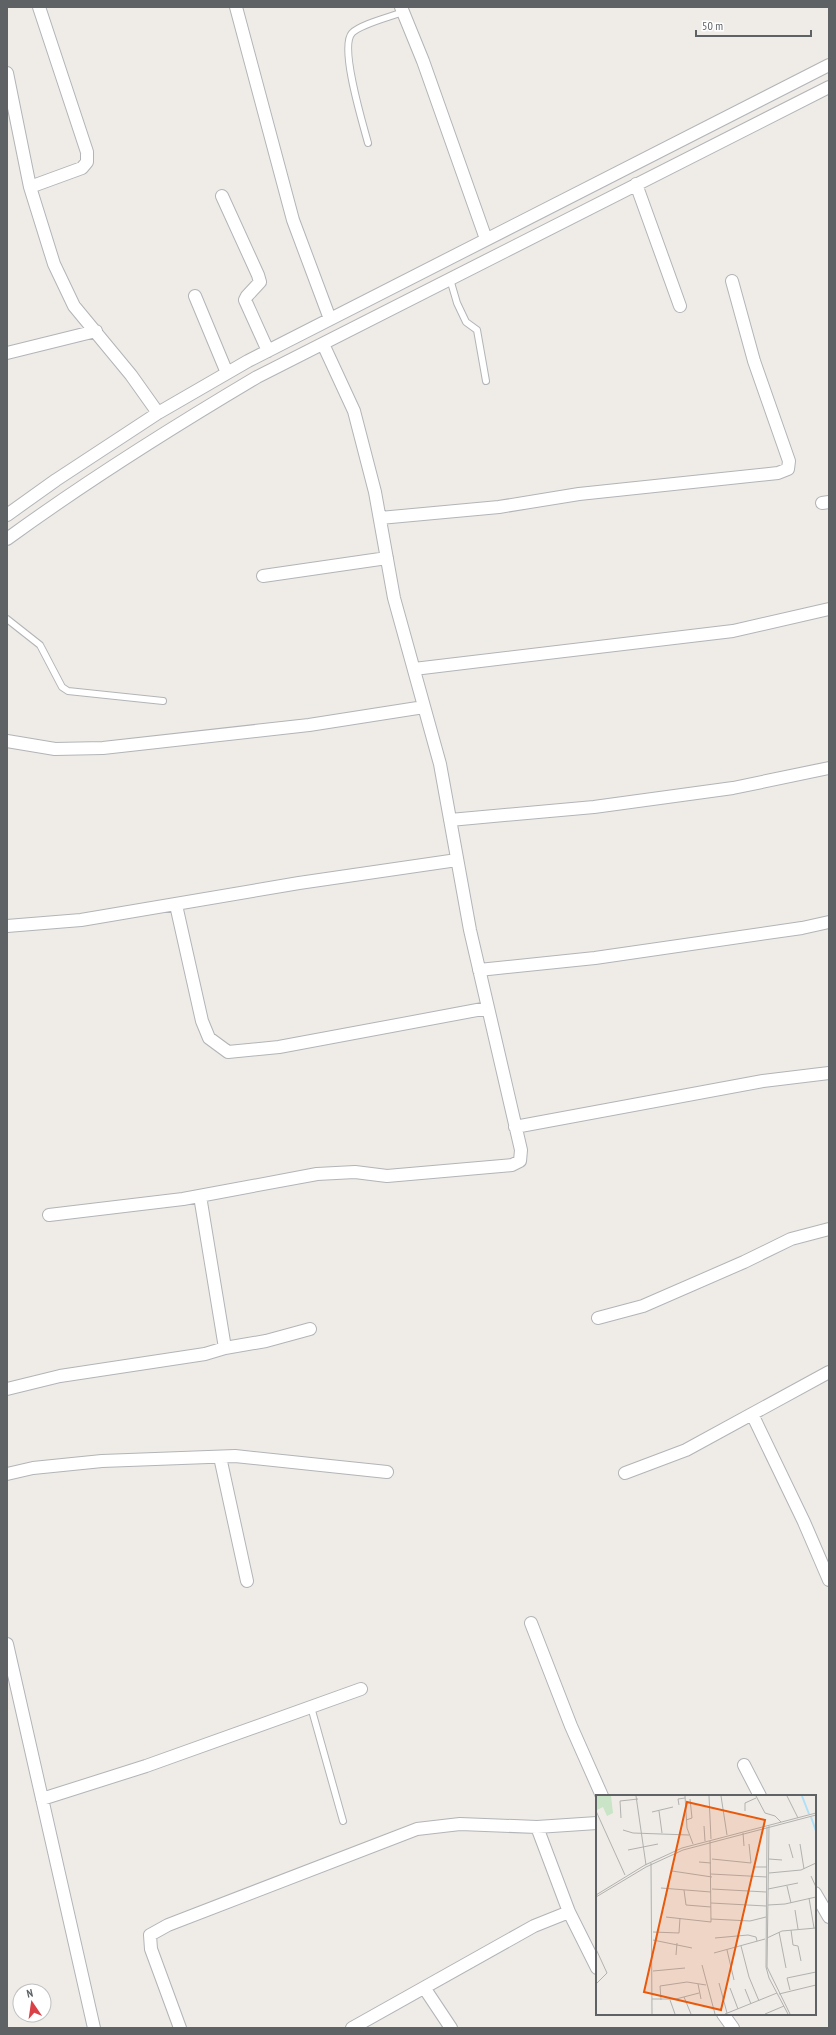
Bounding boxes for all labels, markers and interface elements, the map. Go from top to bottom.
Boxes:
scale bar [696,12,811,38]
text: 50 m [702,18,723,33]
inset map [596,1795,816,2015]
north arrow [12,1983,52,2023]
text: N [25,1986,34,2001]

